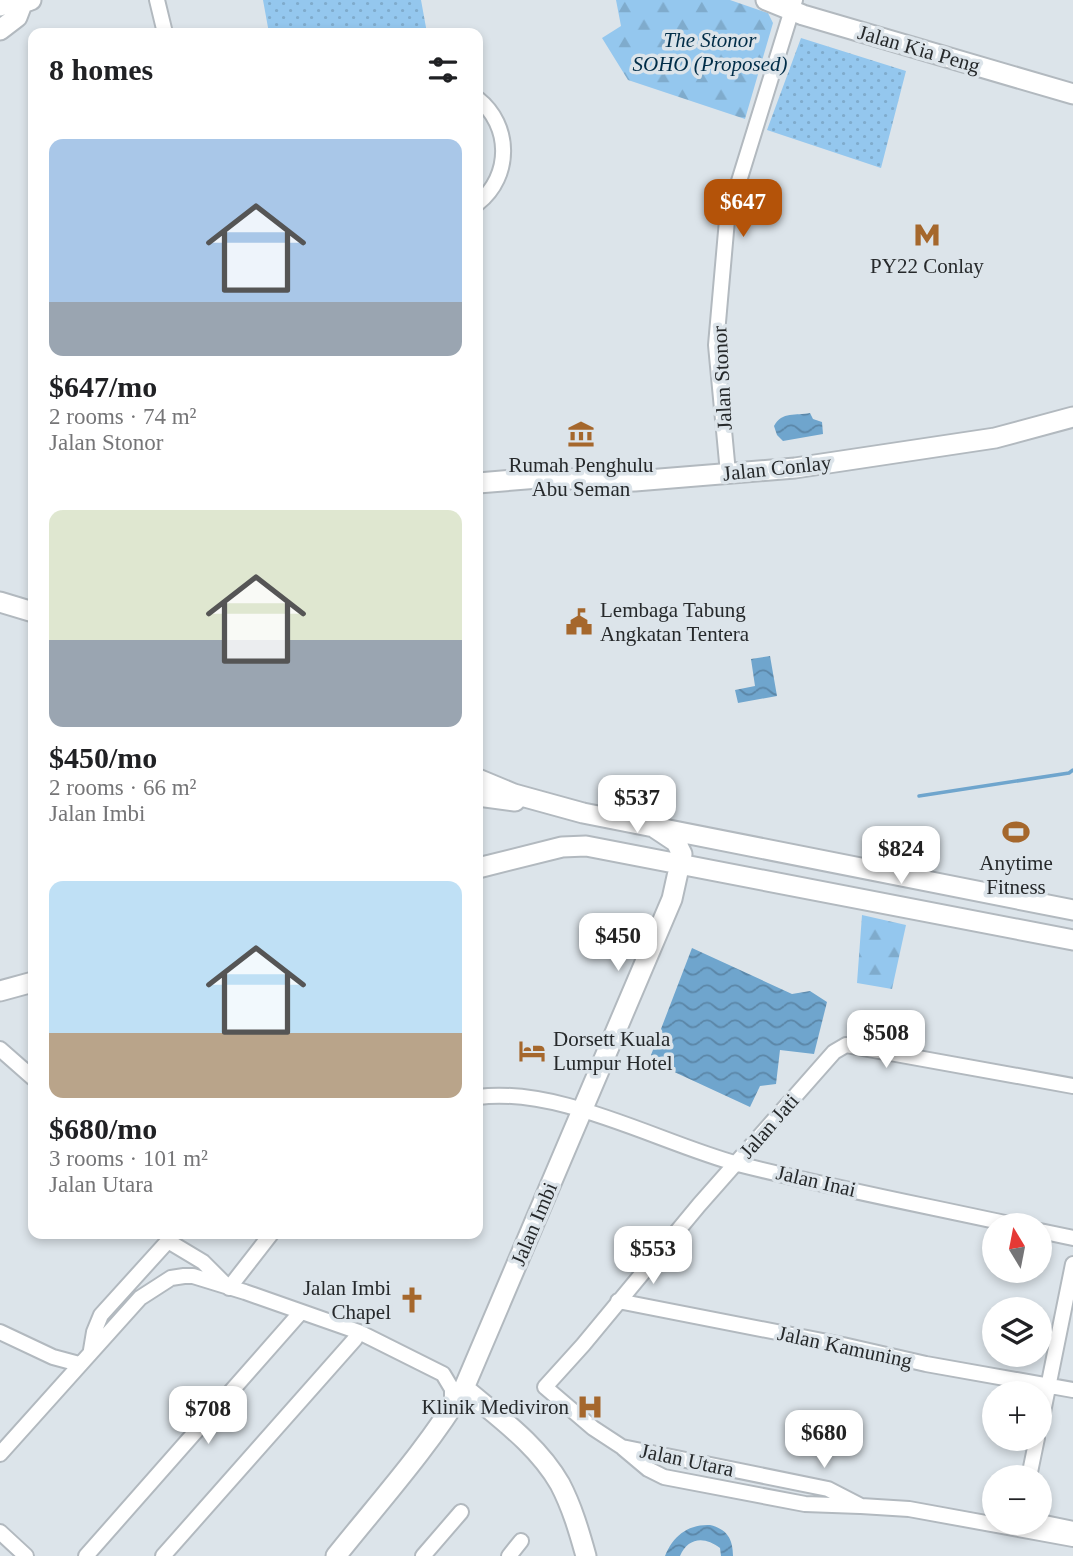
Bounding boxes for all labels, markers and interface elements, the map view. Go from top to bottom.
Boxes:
street label: Jalan Kia Peng [855,20,983,78]
park label: The Stonor SOHO (Proposed) [633,28,787,76]
icon: filters [424,51,462,89]
text: 8 homes [49,53,153,86]
pin: $647 [702,180,784,239]
icon: home [193,185,319,311]
text: $647 [720,189,766,214]
metro station icon: PY22 Conlay [912,220,942,250]
place label: PY22 Conlay [870,254,984,278]
street label: Jalan Stonor [707,325,737,431]
text: $647/mo [49,370,157,403]
text: 2 rooms · 74 m² [49,404,196,429]
museum icon: Rumah Penghulu Abu Seman [566,419,596,449]
text: Jalan Stonor [49,430,163,455]
street label: Jalan Conlay [722,450,833,486]
place label: Rumah Penghulu Abu Seman [508,453,654,501]
icon: home [193,556,319,682]
place label: Lembaga Tabung Angkatan Tentera [600,598,750,646]
public building icon: Lembaga Tabung Angkatan Tentera [564,607,594,637]
text: $450/mo [49,741,157,774]
text: 2 rooms · 66 m² [49,775,196,800]
pin: $537 [596,776,678,835]
text: $537 [614,785,660,810]
text: Jalan Imbi [49,801,145,826]
sports icon: Anytime Fitness [1001,817,1031,847]
pin: $824 [860,826,942,886]
text: $824 [878,836,924,861]
place label: Anytime Fitness [979,851,1053,899]
pin: $450 [577,914,659,973]
text: $450 [595,923,641,948]
icon: home [193,927,319,1053]
pin: $508 [845,1010,927,1070]
text: $508 [863,1020,909,1045]
place label: Dorsett Kuala Lumpur Hotel [553,1027,673,1075]
hotel icon: Dorsett Kuala Lumpur Hotel [517,1036,547,1066]
street label: Jalan Jati [735,1089,804,1163]
text: $680/mo [49,1112,157,1145]
text: 3 rooms · 101 m² [49,1146,208,1171]
street label: Jalan Inai [774,1160,858,1202]
text: Jalan Utara [49,1172,153,1197]
street label: Jalan Imbi [506,1179,562,1269]
north arrow [982,1213,1052,1283]
map controls [982,1213,1052,1535]
pin: $553 [612,1226,694,1286]
text: $553 [630,1236,676,1261]
place label: Jalan Imbi Chapel [303,1276,391,1324]
church icon: Jalan Imbi Chapel [397,1285,427,1315]
button: layers [982,1297,1052,1367]
street label: Jalan Kamuning [775,1321,915,1373]
button: + [982,1381,1052,1451]
pin: $708 [167,1386,249,1446]
hospital icon: Klinik Mediviron [575,1392,605,1422]
place label: Klinik Mediviron [421,1395,569,1419]
text: $708 [185,1396,231,1421]
pin: $680 [783,1410,865,1470]
text: $680 [801,1420,847,1445]
street label: Jalan Utara [638,1438,737,1482]
button: − [982,1465,1052,1535]

